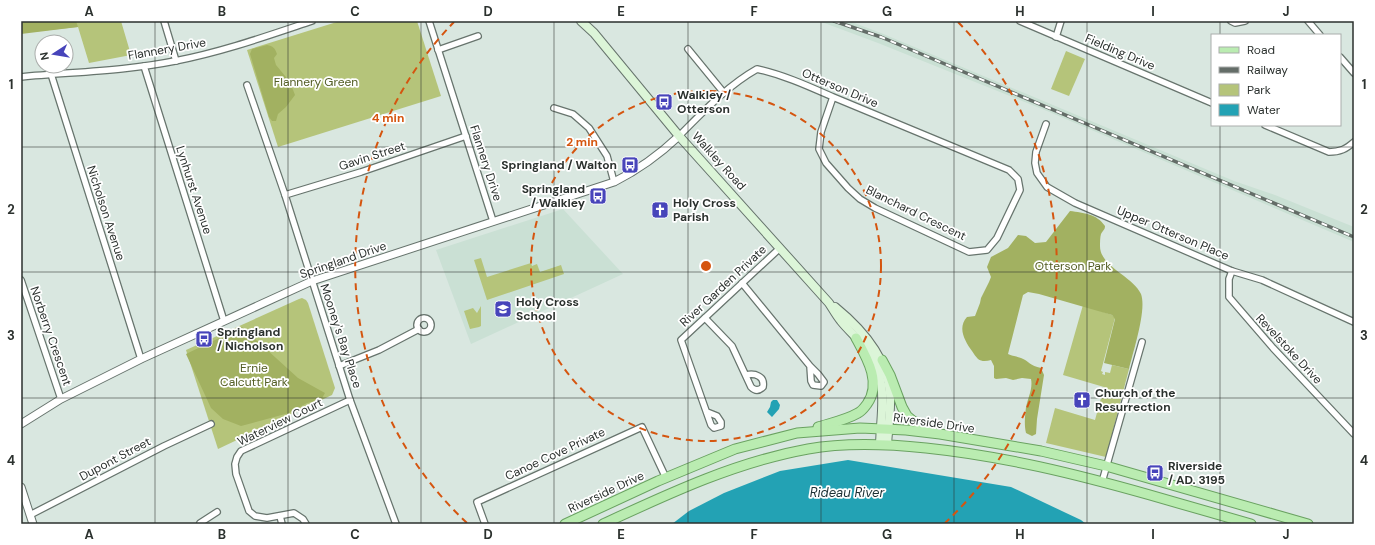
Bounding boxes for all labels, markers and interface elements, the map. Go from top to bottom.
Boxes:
text: A [84,3,94,20]
text: B [218,3,226,20]
text: C [350,3,360,20]
text: D [483,3,493,20]
text: E [617,3,625,20]
text: F [750,3,758,20]
text: G [882,3,892,20]
text: H [1015,3,1025,20]
text: I [1151,3,1155,20]
text: J [1282,3,1290,20]
street label: Fielding Drive [1083,30,1158,74]
north arrow [34,34,74,74]
street label: Flannery Drive [127,34,207,64]
legend [1211,34,1341,126]
text: Road [1247,42,1275,58]
text: N [37,51,52,61]
text: Railway [1247,62,1288,78]
street label: Otterson Drive [799,65,881,111]
park label: Flannery Green [274,74,358,90]
text: 1 [9,76,13,93]
text: 1 [1362,76,1366,93]
text: Park [1247,82,1271,98]
place label: Walkley / Otterson [677,87,731,117]
bus stop icon: Walkley / Otterson [654,92,674,112]
text: Water [1247,102,1281,118]
text: 4 min [372,110,404,126]
street label: Flannery Drive [466,123,506,203]
street label: Walkley Road [689,128,749,194]
text: 2 min [566,134,598,150]
street label: Gavin Street [337,138,407,174]
street label: Lynhurst Avenue [172,144,216,236]
bus stop icon: Springland / Walton [620,155,640,175]
place label: Springland / Walton [501,157,617,173]
street label: Nicholson Avenue [83,164,129,263]
place label: Springland / Walkley [522,181,586,211]
street label: Blanchard Crescent [863,182,969,244]
bus stop icon: Springland / Walkley [588,186,608,206]
place label: Holy Cross Parish [673,195,736,225]
church icon: Holy Cross Parish [650,200,670,220]
text: 2 [7,201,15,218]
text: 2 [1360,201,1368,218]
street label: Upper Otterson Place [1115,202,1232,264]
street label: Springland Drive [298,238,389,282]
street label: River Garden Private [676,242,770,330]
park label: Otterson Park [1035,258,1111,274]
centre of rings [699,259,713,273]
street label: Mooney's Bay Place [317,282,365,390]
street label: Norberry Crescent [27,284,76,388]
place label: Holy Cross School [516,294,579,324]
school or university icon: Holy Cross School [493,299,513,319]
street label: Revelstoke Drive [1252,311,1326,388]
place label: Springland / Nicholson [217,324,283,354]
text: 3 [7,327,15,344]
text: 3 [1360,327,1368,344]
bus stop icon: Springland / Nicholson [194,329,214,349]
park label: Ernie Calcutt Park [220,360,288,390]
place label: Church of the Resurrection [1095,385,1175,415]
church icon: Church of the Resurrection [1072,390,1092,410]
street label: Waterview Court [235,394,326,450]
street label: Riverside Drive [892,409,976,437]
street label: Canoe Cove Private [502,424,608,484]
street label: Dupont Street [77,433,154,485]
text: 4 [7,452,15,469]
text: 4 [1360,452,1368,469]
place label: Riverside / AD. 3195 [1168,458,1225,488]
bus stop icon: Riverside / AD. 3195 [1145,463,1165,483]
street label: Riverside Drive [565,467,647,517]
water label: Rideau River [810,484,885,501]
text: A [84,526,94,543]
text: B [218,526,226,543]
text: C [350,526,360,543]
text: D [483,526,493,543]
text: E [617,526,625,543]
text: F [750,526,758,543]
text: G [882,526,892,543]
text: H [1015,526,1025,543]
text: I [1151,526,1155,543]
text: J [1282,526,1290,543]

